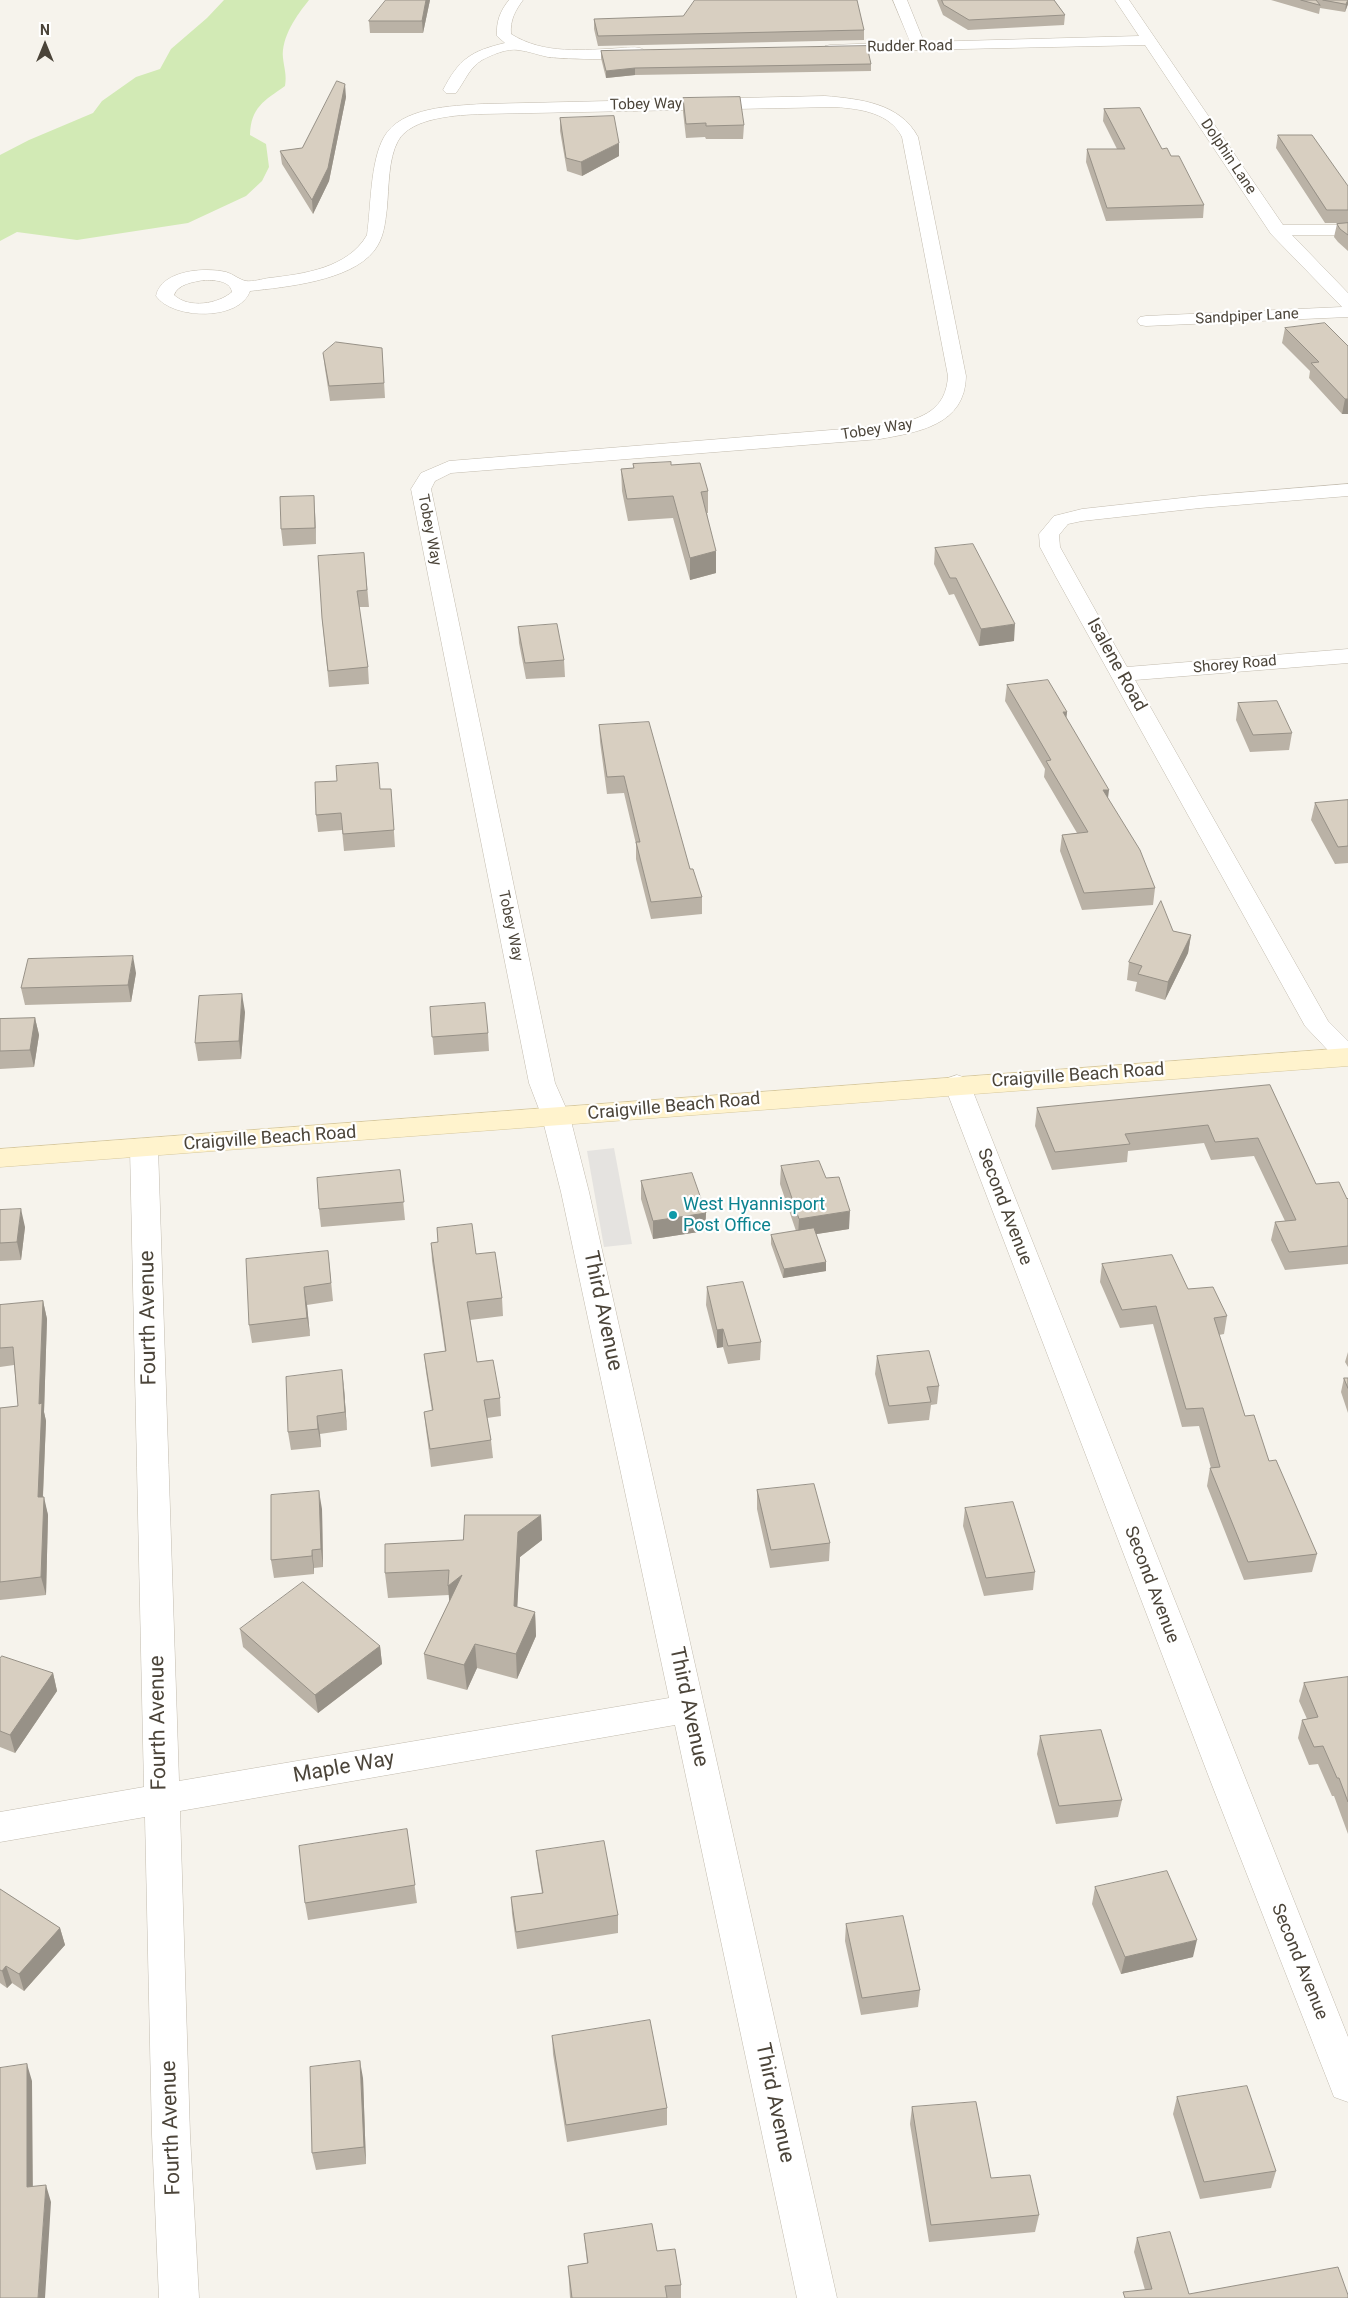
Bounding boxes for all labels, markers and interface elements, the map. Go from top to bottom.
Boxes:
north arrow [20,20,70,70]
text: N [40,22,50,38]
street label: Rudder Road [867,37,953,57]
street label: Tobey Way [610,95,682,115]
street label: Dolphin Lane [1196,116,1260,198]
street label: Sandpiper Lane [1195,305,1299,329]
street label: Tobey Way [840,415,914,445]
street label: Tobey Way [413,493,445,567]
street label: Isalene Road [1082,615,1150,715]
street label: Shorey Road [1192,652,1278,678]
street label: Tobey Way [494,889,526,963]
street label: Craigville Beach Road [991,1059,1165,1093]
street label: Craigville Beach Road [587,1089,761,1125]
street label: Craigville Beach Road [183,1122,357,1156]
street label: Second Avenue [972,1146,1036,1268]
place label: West Hyannisport Post Office [683,1194,825,1236]
marker: West Hyannisport Post Office [667,1209,679,1221]
street label: Third Avenue [577,1249,627,1373]
street label: Fourth Avenue [135,1250,163,1386]
street label: Second Avenue [1119,1524,1183,1646]
street label: Third Avenue [663,1645,713,1769]
street label: Fourth Avenue [145,1655,173,1791]
street label: Maple Way [291,1747,397,1789]
street label: Second Avenue [1266,1901,1332,2023]
street label: Third Avenue [749,2041,799,2165]
street label: Fourth Avenue [157,2060,187,2196]

